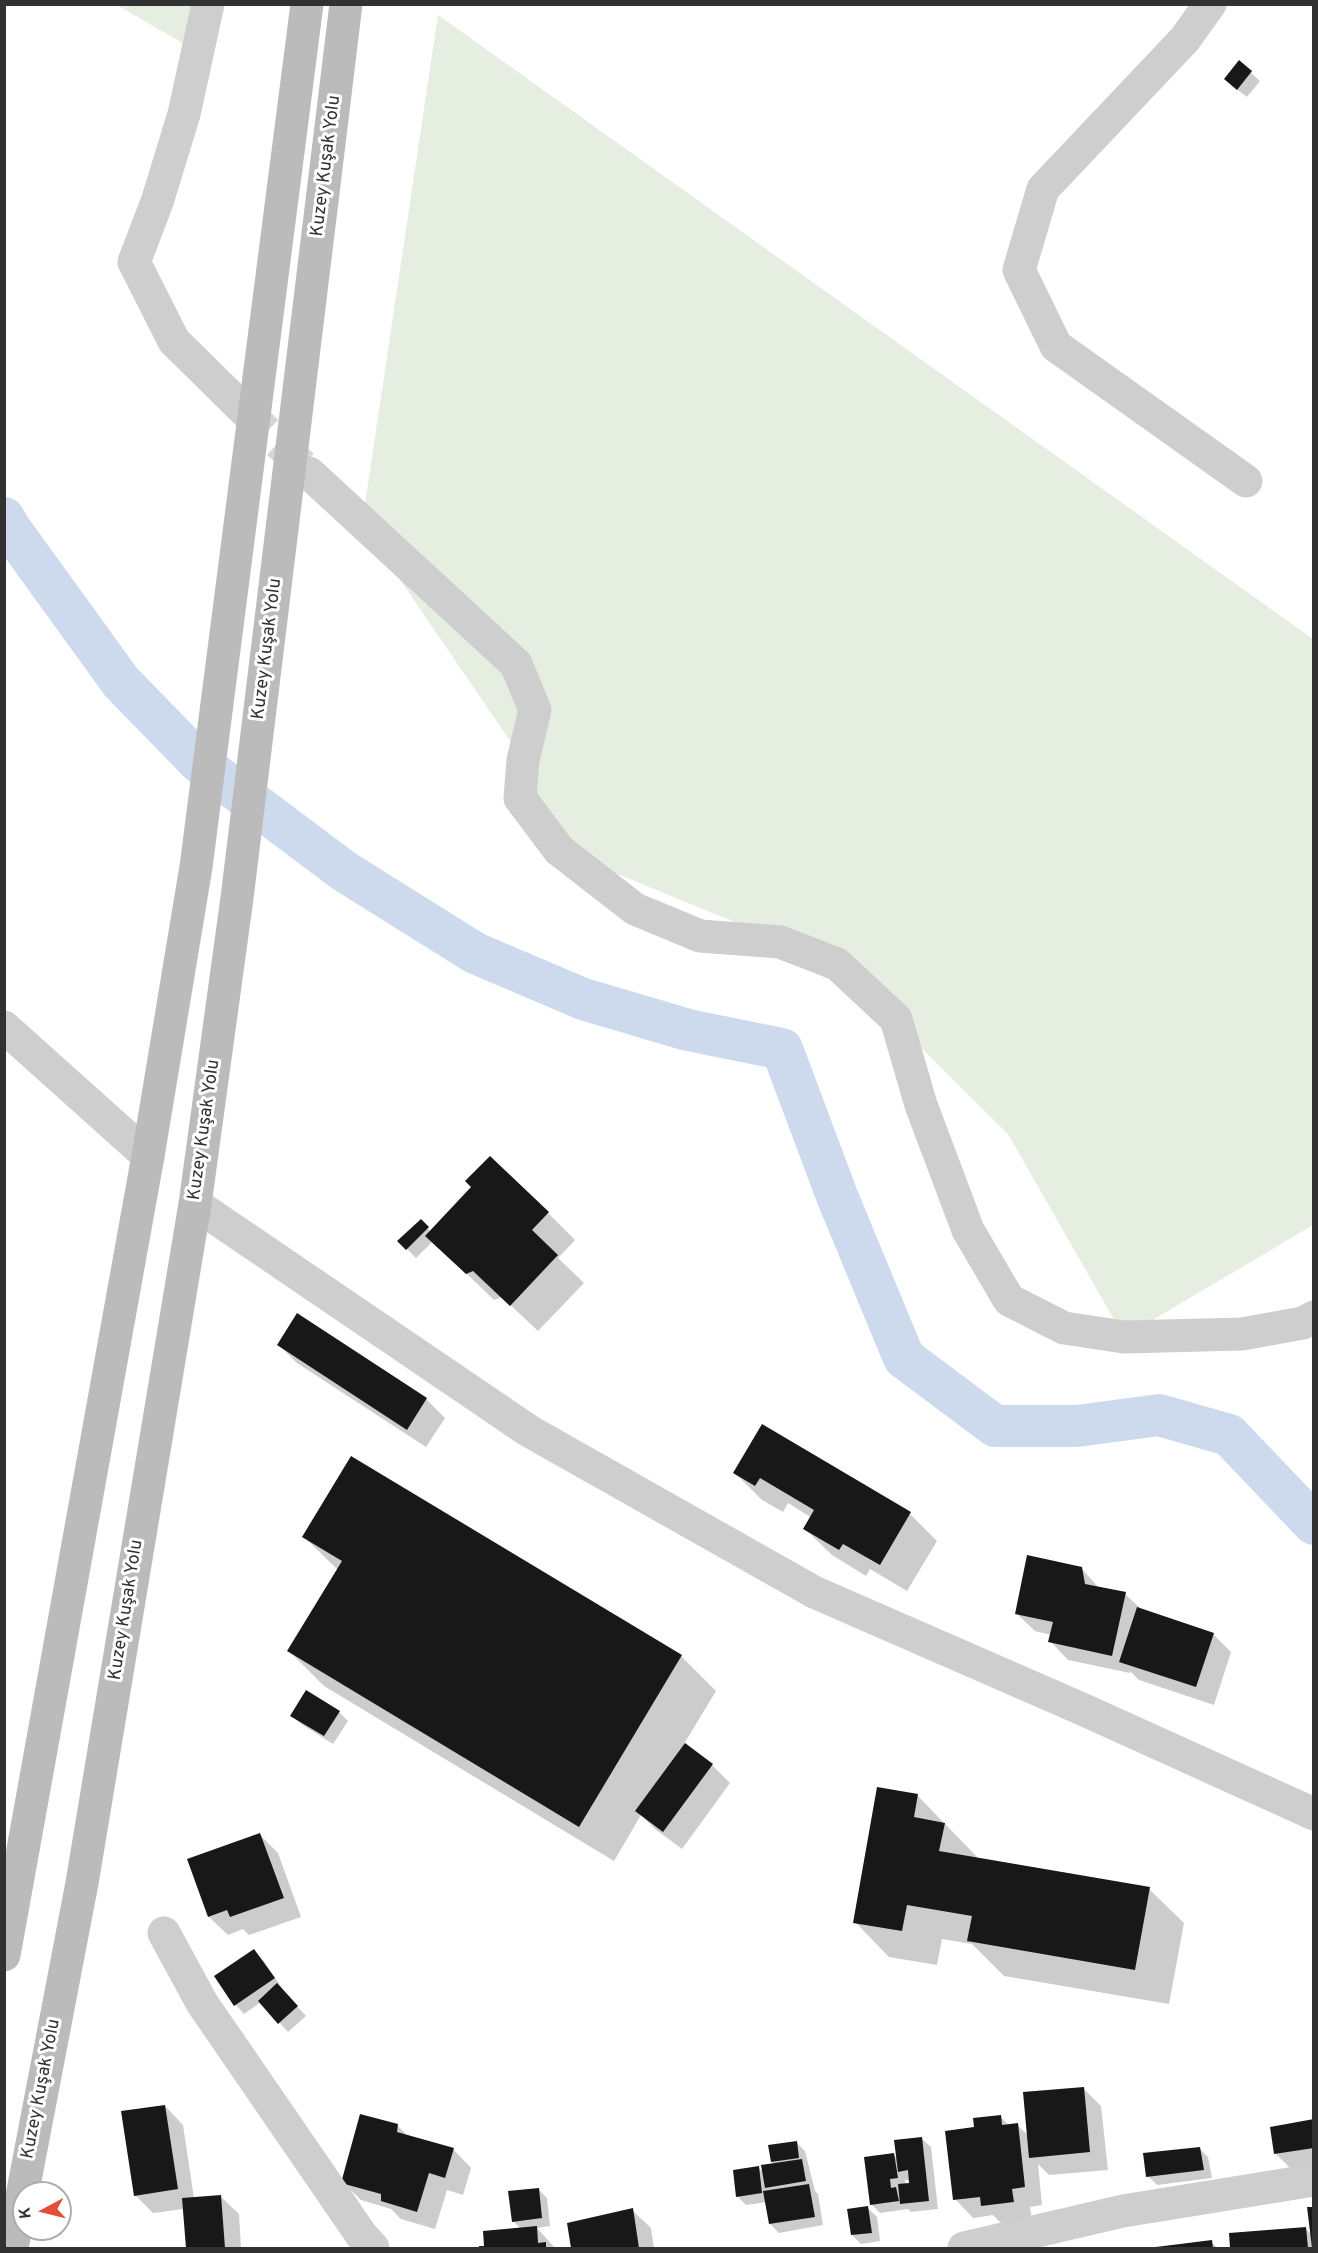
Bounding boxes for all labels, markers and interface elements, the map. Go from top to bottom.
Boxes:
street label: Kuzey Kuşak Yolu [308,94,346,238]
street label: Kuzey Kuşak Yolu [249,577,287,721]
street label: Kuzey Kuşak Yolu [184,1058,226,1202]
street label: Kuzey Kuşak Yolu [105,1538,149,1682]
street label: Kuzey Kuşak Yolu [18,2017,66,2161]
north arrow [12,2181,72,2241]
text: K [16,2206,37,2220]

